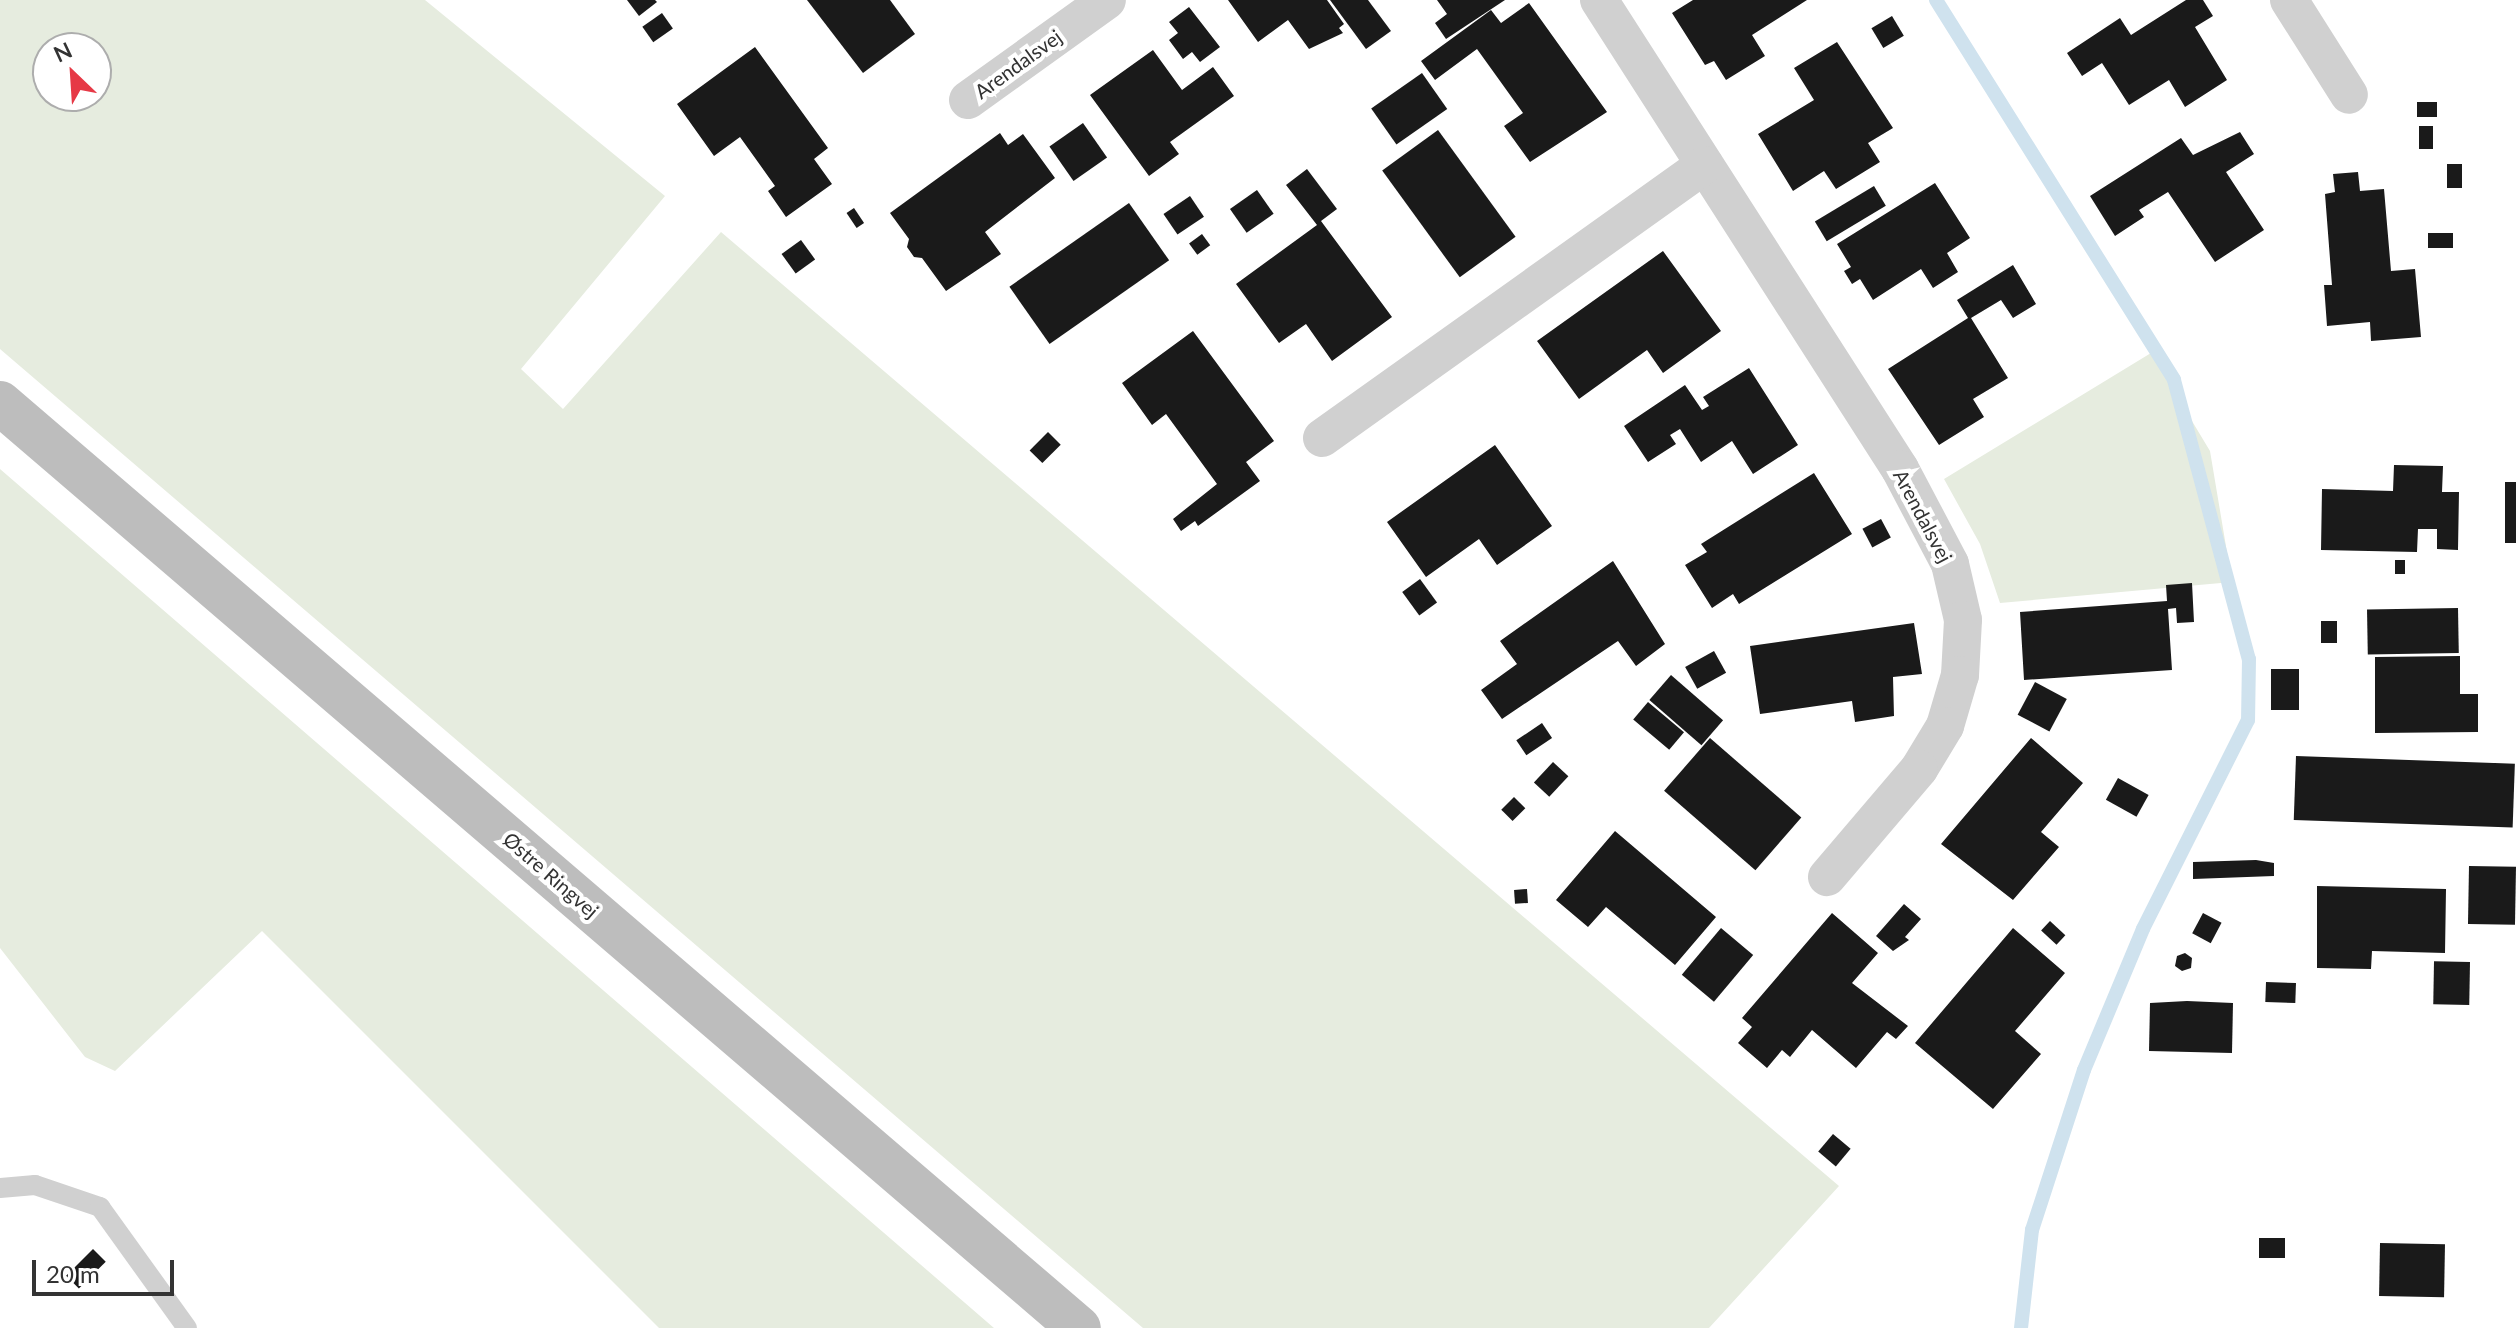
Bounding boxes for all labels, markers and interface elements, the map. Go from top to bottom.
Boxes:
street label: Arendalsvej [970,24,1066,104]
north arrow [32,32,112,112]
text: N [49,36,76,67]
street label: Arendalsvej [1888,465,1958,567]
street label: Østre Ringvej [498,827,604,923]
scale bar [36,1244,178,1294]
text: 20 m [46,1259,100,1288]

